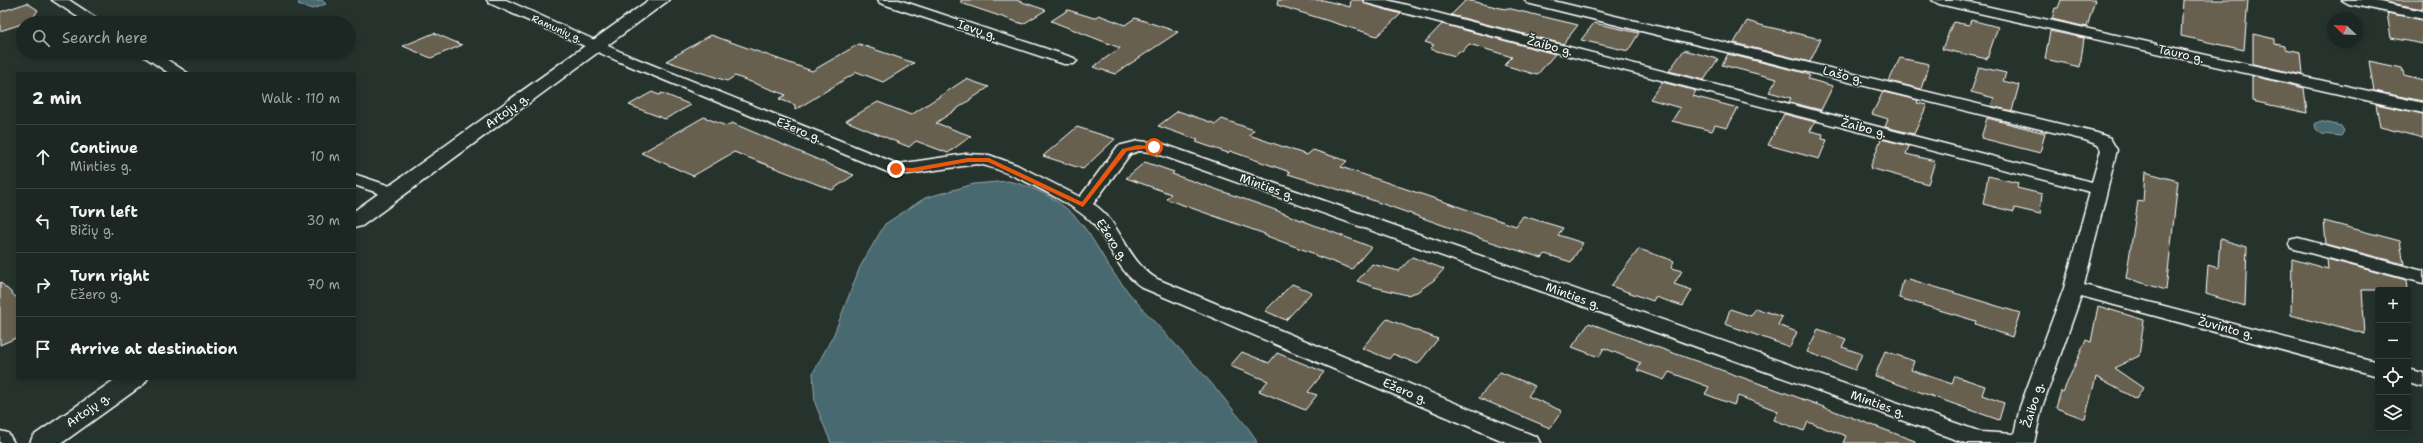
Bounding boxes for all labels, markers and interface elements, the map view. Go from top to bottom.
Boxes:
street label: Ramunių g. [530,12,584,45]
north arrow [2327,12,2363,48]
search box [16,16,356,60]
street label: Ievų g. [955,16,999,44]
icon: search [30,27,52,49]
text: Search here [62,28,148,48]
street label: Žaibo g. [1526,32,1574,60]
street label: Tauro g. [2156,41,2206,67]
street label: Lašo g. [1821,62,1865,88]
text: 2 min [32,87,82,109]
text: Walk · 110 m [261,90,340,107]
street label: Artojų g. [482,90,532,132]
street label: Ežero g. [774,114,824,146]
street label: Žaibo g. [1840,114,1888,142]
text: Continue [70,138,138,158]
route start [1145,138,1163,156]
icon: ahead [32,146,54,168]
text: 10 m [310,148,340,165]
text: Minties g. [70,158,132,175]
route end [887,160,905,178]
street label: Minties g. [1237,170,1297,204]
text: Turn left [70,202,138,222]
icon: left [32,210,54,232]
text: 30 m [306,212,340,229]
street label: Ežero g. [1092,216,1132,264]
text: Bičių g. [70,222,114,239]
text: Turn right [70,266,150,286]
icon: right [32,274,54,296]
text: 70 m [306,276,340,293]
street label: Minties g. [1543,279,1603,313]
text: Ežero g. [70,286,121,303]
map controls [2375,287,2411,431]
button: + [2375,287,2411,323]
street label: Žuvinto g. [2196,313,2256,343]
button: − [2375,323,2411,359]
icon: arrive [32,338,54,360]
text: Arrive at destination [70,339,238,359]
button: locate [2375,359,2411,395]
street label: Ežero g. [1380,374,1430,408]
street label: Žaibo g. [2019,380,2047,430]
street label: Minties g. [1848,387,1908,421]
street label: Artojų g. [63,389,113,431]
button: layers [2375,395,2411,431]

